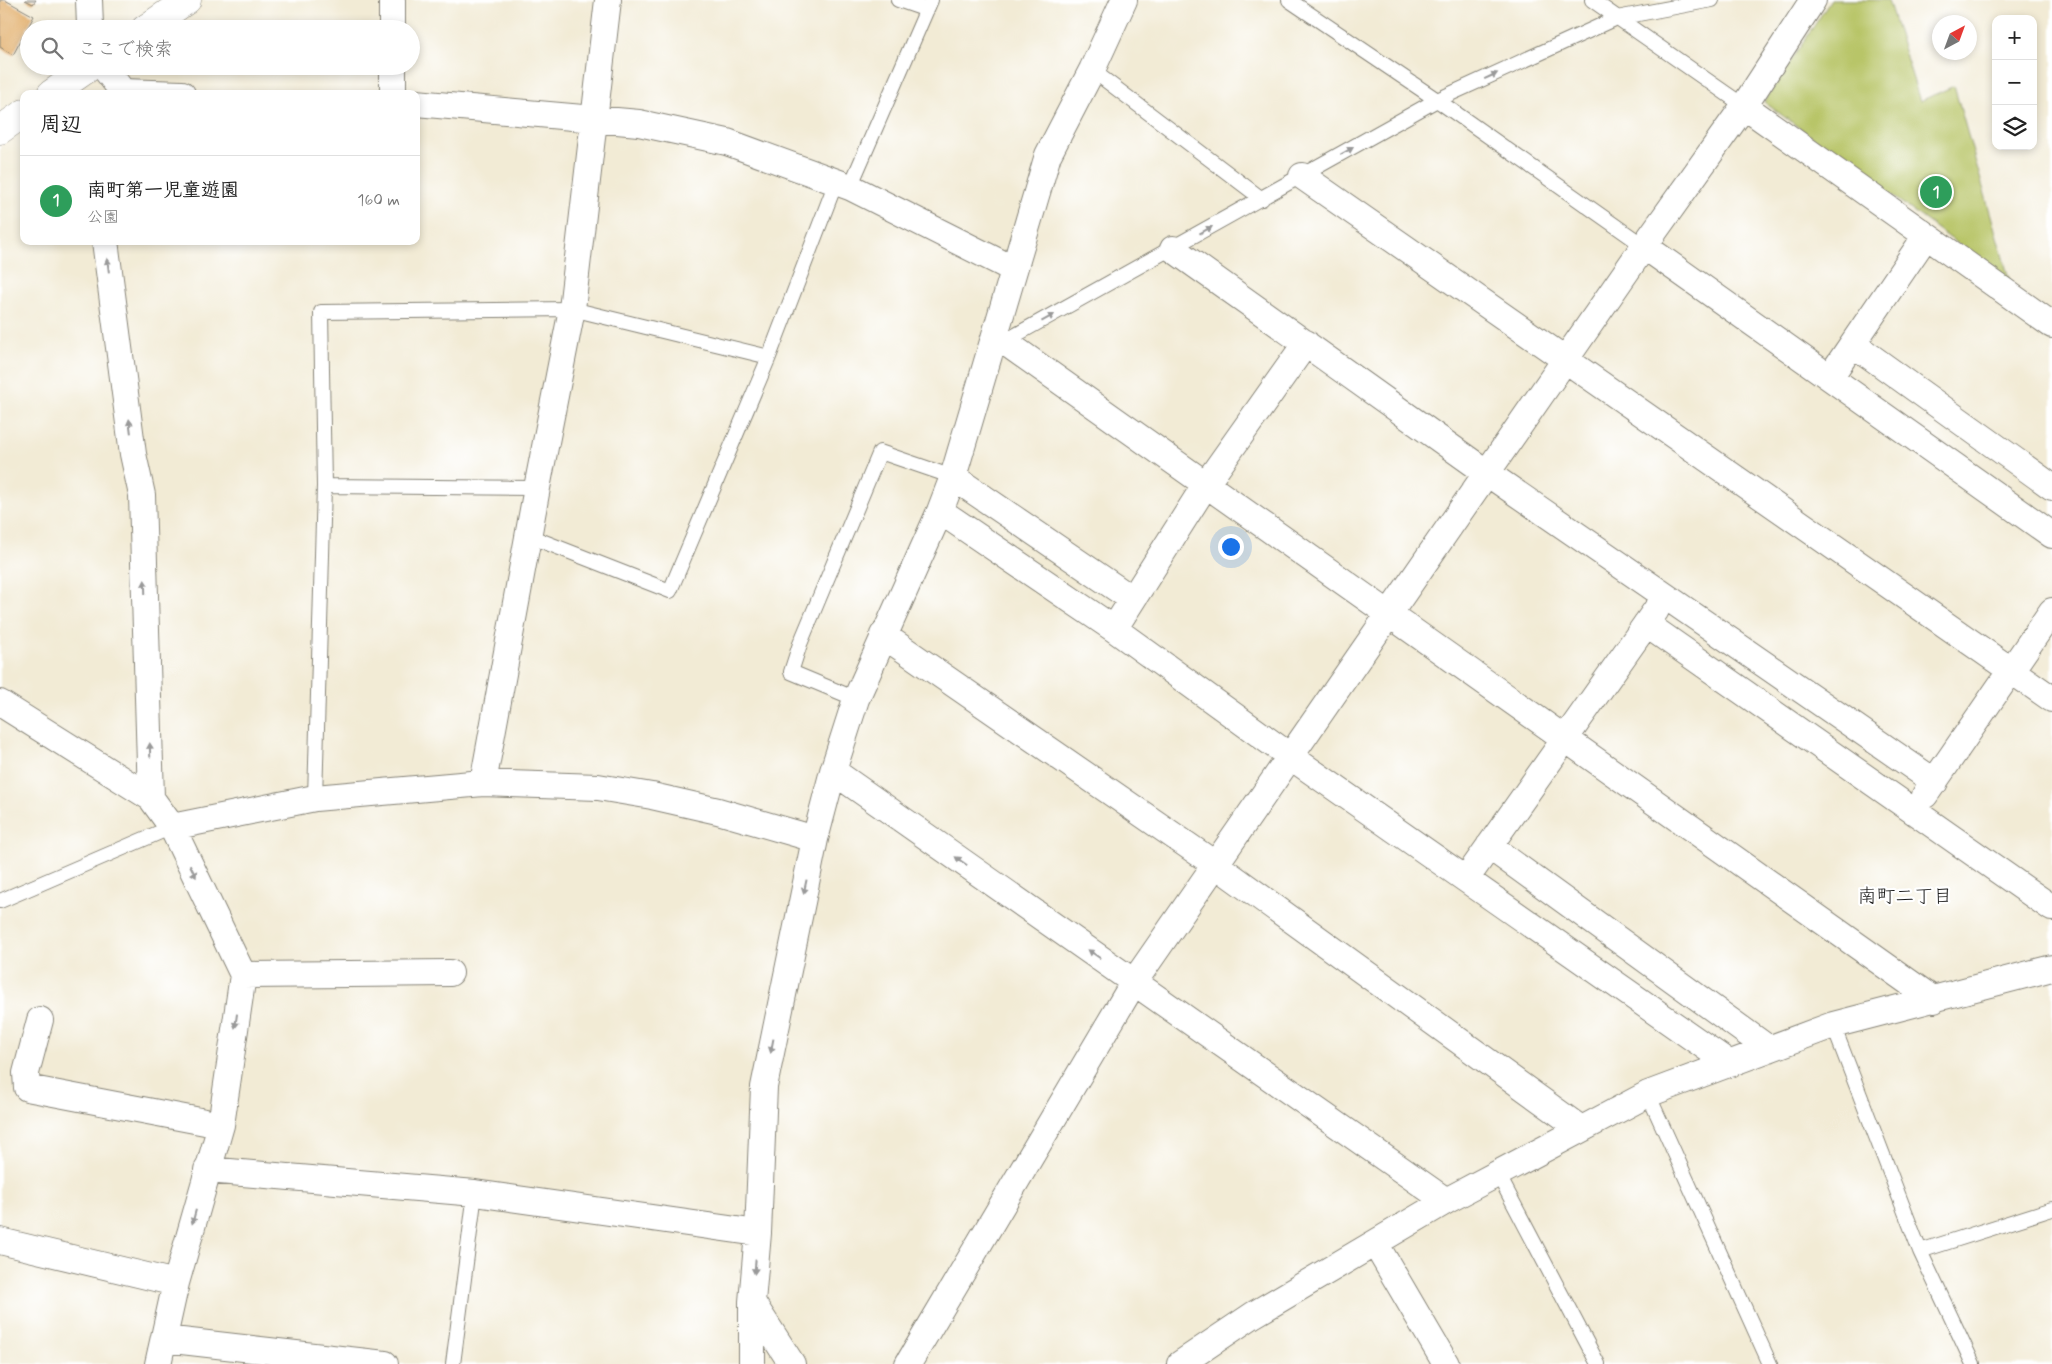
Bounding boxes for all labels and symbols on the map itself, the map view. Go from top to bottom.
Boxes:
north arrow [1932,15,1977,60]
one-way arrow [1484,71,1498,79]
one-way arrow [1340,146,1354,155]
pin: 1 [1920,173,1952,211]
one-way arrow [1199,226,1212,235]
one-way arrow [104,257,112,273]
one-way arrow [1041,314,1055,322]
one-way arrow [125,418,133,434]
your location [1218,534,1244,560]
one-way arrow [140,579,148,595]
one-way arrow [145,741,153,757]
one-way arrow [954,856,968,866]
one-way arrow [189,864,197,878]
one-way arrow [800,879,808,895]
district label: 南町二丁目 [1857,884,1953,909]
one-way arrow [1087,949,1101,959]
one-way arrow [232,1014,240,1030]
one-way arrow [768,1038,776,1054]
one-way arrow [190,1210,198,1225]
one-way arrow [751,1260,759,1276]

